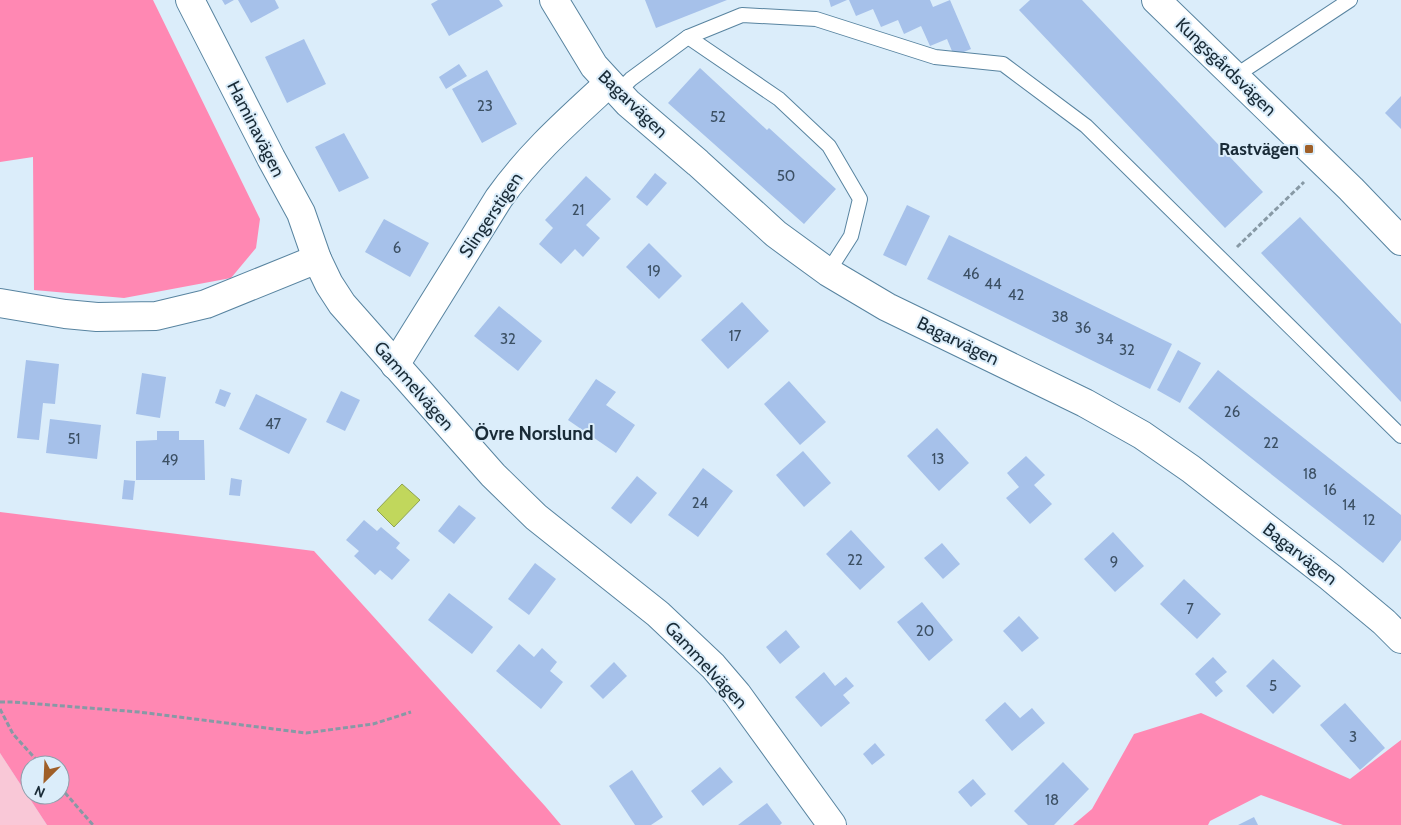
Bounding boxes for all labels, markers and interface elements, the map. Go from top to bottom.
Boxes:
street label: Kungsgårdsvägen [1171,13,1281,121]
street label: Bagarvägen [594,65,672,143]
street label: Haminavägen [222,77,290,181]
house number: 23 [477,97,493,115]
house number: 52 [710,108,726,126]
place label: Rastvägen [1219,138,1299,160]
marker: Rastvägen [1303,143,1315,155]
house number: 50 [777,167,795,185]
street label: Slingerstigen [454,168,528,262]
house number: 21 [572,201,584,219]
house number: 6 [393,239,401,257]
house number: 19 [647,262,661,280]
house number: 46 [962,265,980,283]
house number: 44 [984,275,1002,293]
house number: 42 [1008,286,1024,304]
house number: 38 [1051,308,1069,326]
street label: Bagarvägen [913,312,1003,370]
house number: 36 [1075,319,1091,337]
house number: 17 [729,327,742,345]
house number: 32 [500,330,516,348]
house number: 34 [1097,330,1114,348]
street label: Gammelvägen [369,337,459,435]
house number: 32 [1119,341,1135,359]
house number: 26 [1224,403,1240,421]
house number: 47 [265,415,282,433]
district label: Övre Norslund [474,422,594,445]
house number: 51 [67,430,81,448]
house number: 22 [1263,434,1279,452]
house number: 13 [931,450,945,468]
house number: 49 [161,451,179,469]
house number: 18 [1303,465,1317,483]
house number: 16 [1323,481,1337,499]
house number: 24 [692,494,709,512]
house number: 14 [1342,496,1356,514]
house number: 12 [1363,511,1376,529]
street label: Bagarvägen [1258,518,1342,590]
house number: 22 [847,551,863,569]
house number: 9 [1110,553,1118,571]
house number: 7 [1186,600,1194,618]
street label: Gammelvägen [660,617,752,713]
house number: 20 [916,622,934,640]
house number: 5 [1269,677,1277,695]
house number: 3 [1349,728,1357,746]
north arrow [20,755,70,805]
text: N [32,782,48,802]
house number: 18 [1045,791,1059,809]

